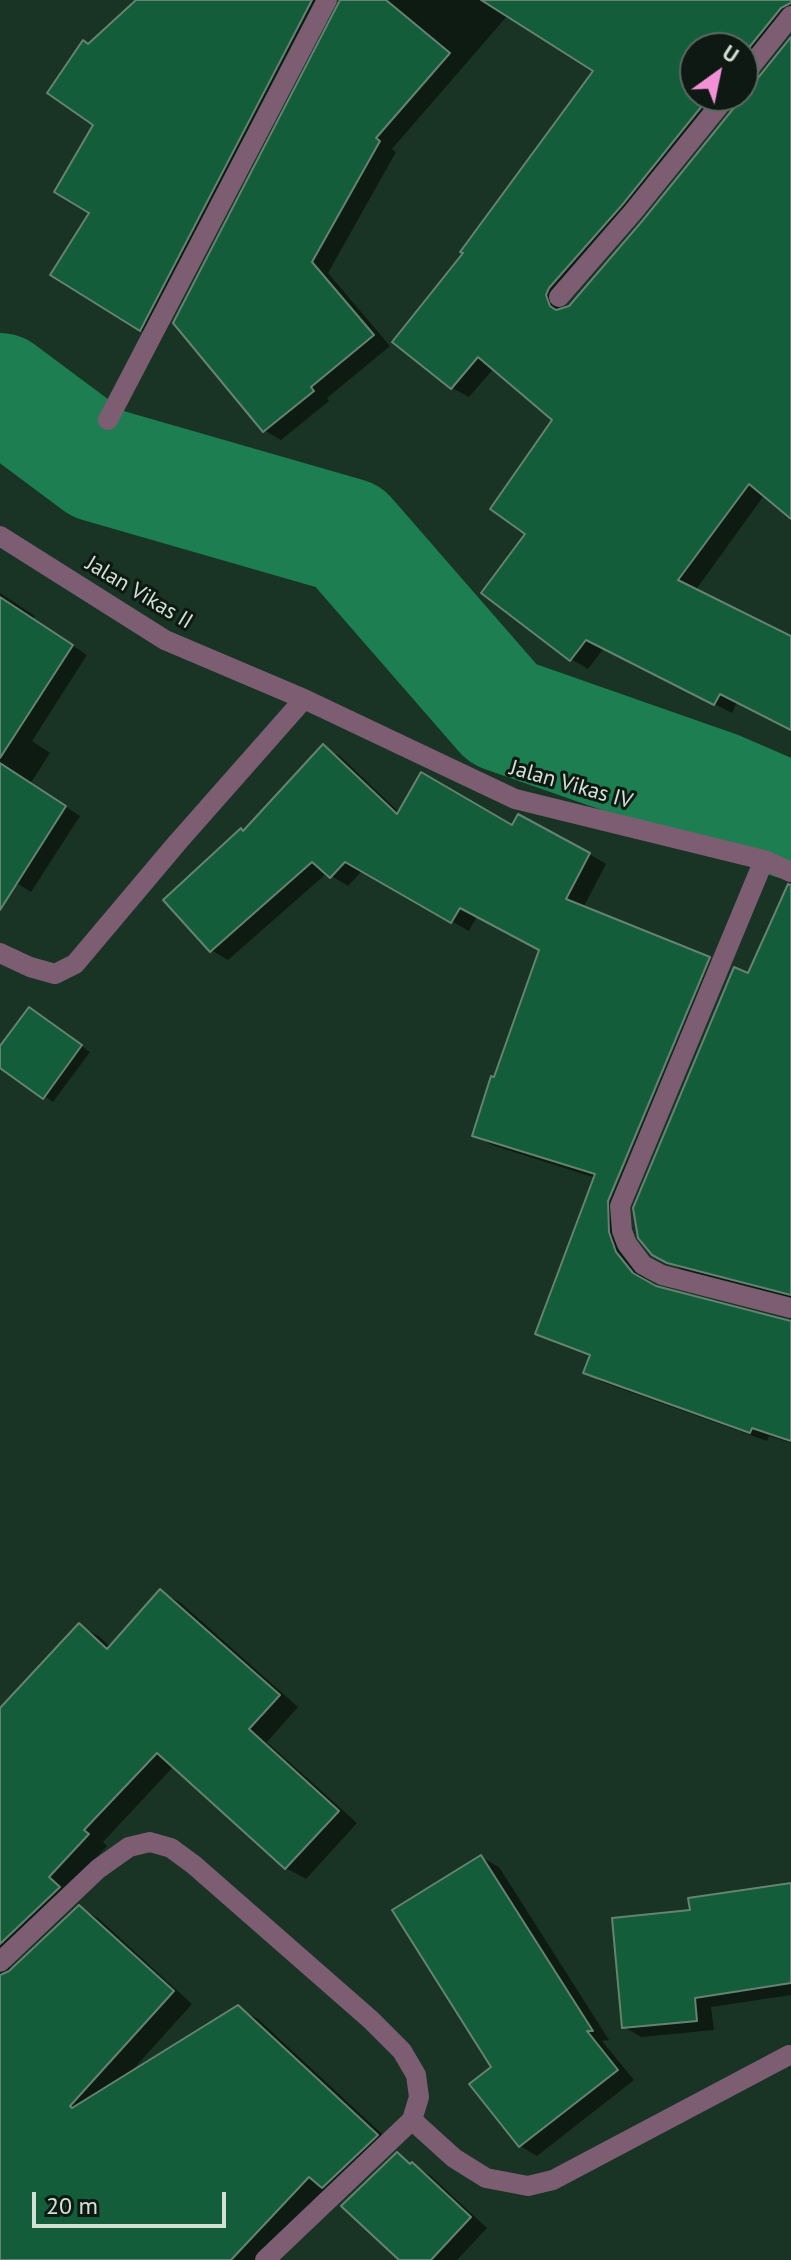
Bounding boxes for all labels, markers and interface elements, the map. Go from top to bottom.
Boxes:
north arrow [679,32,759,112]
text: U [718,38,744,69]
street label: Jalan Vikas II [81,551,197,635]
street label: Jalan Vikas IV [507,755,635,815]
scale bar [36,2176,230,2226]
text: 20 m [46,2190,98,2221]

